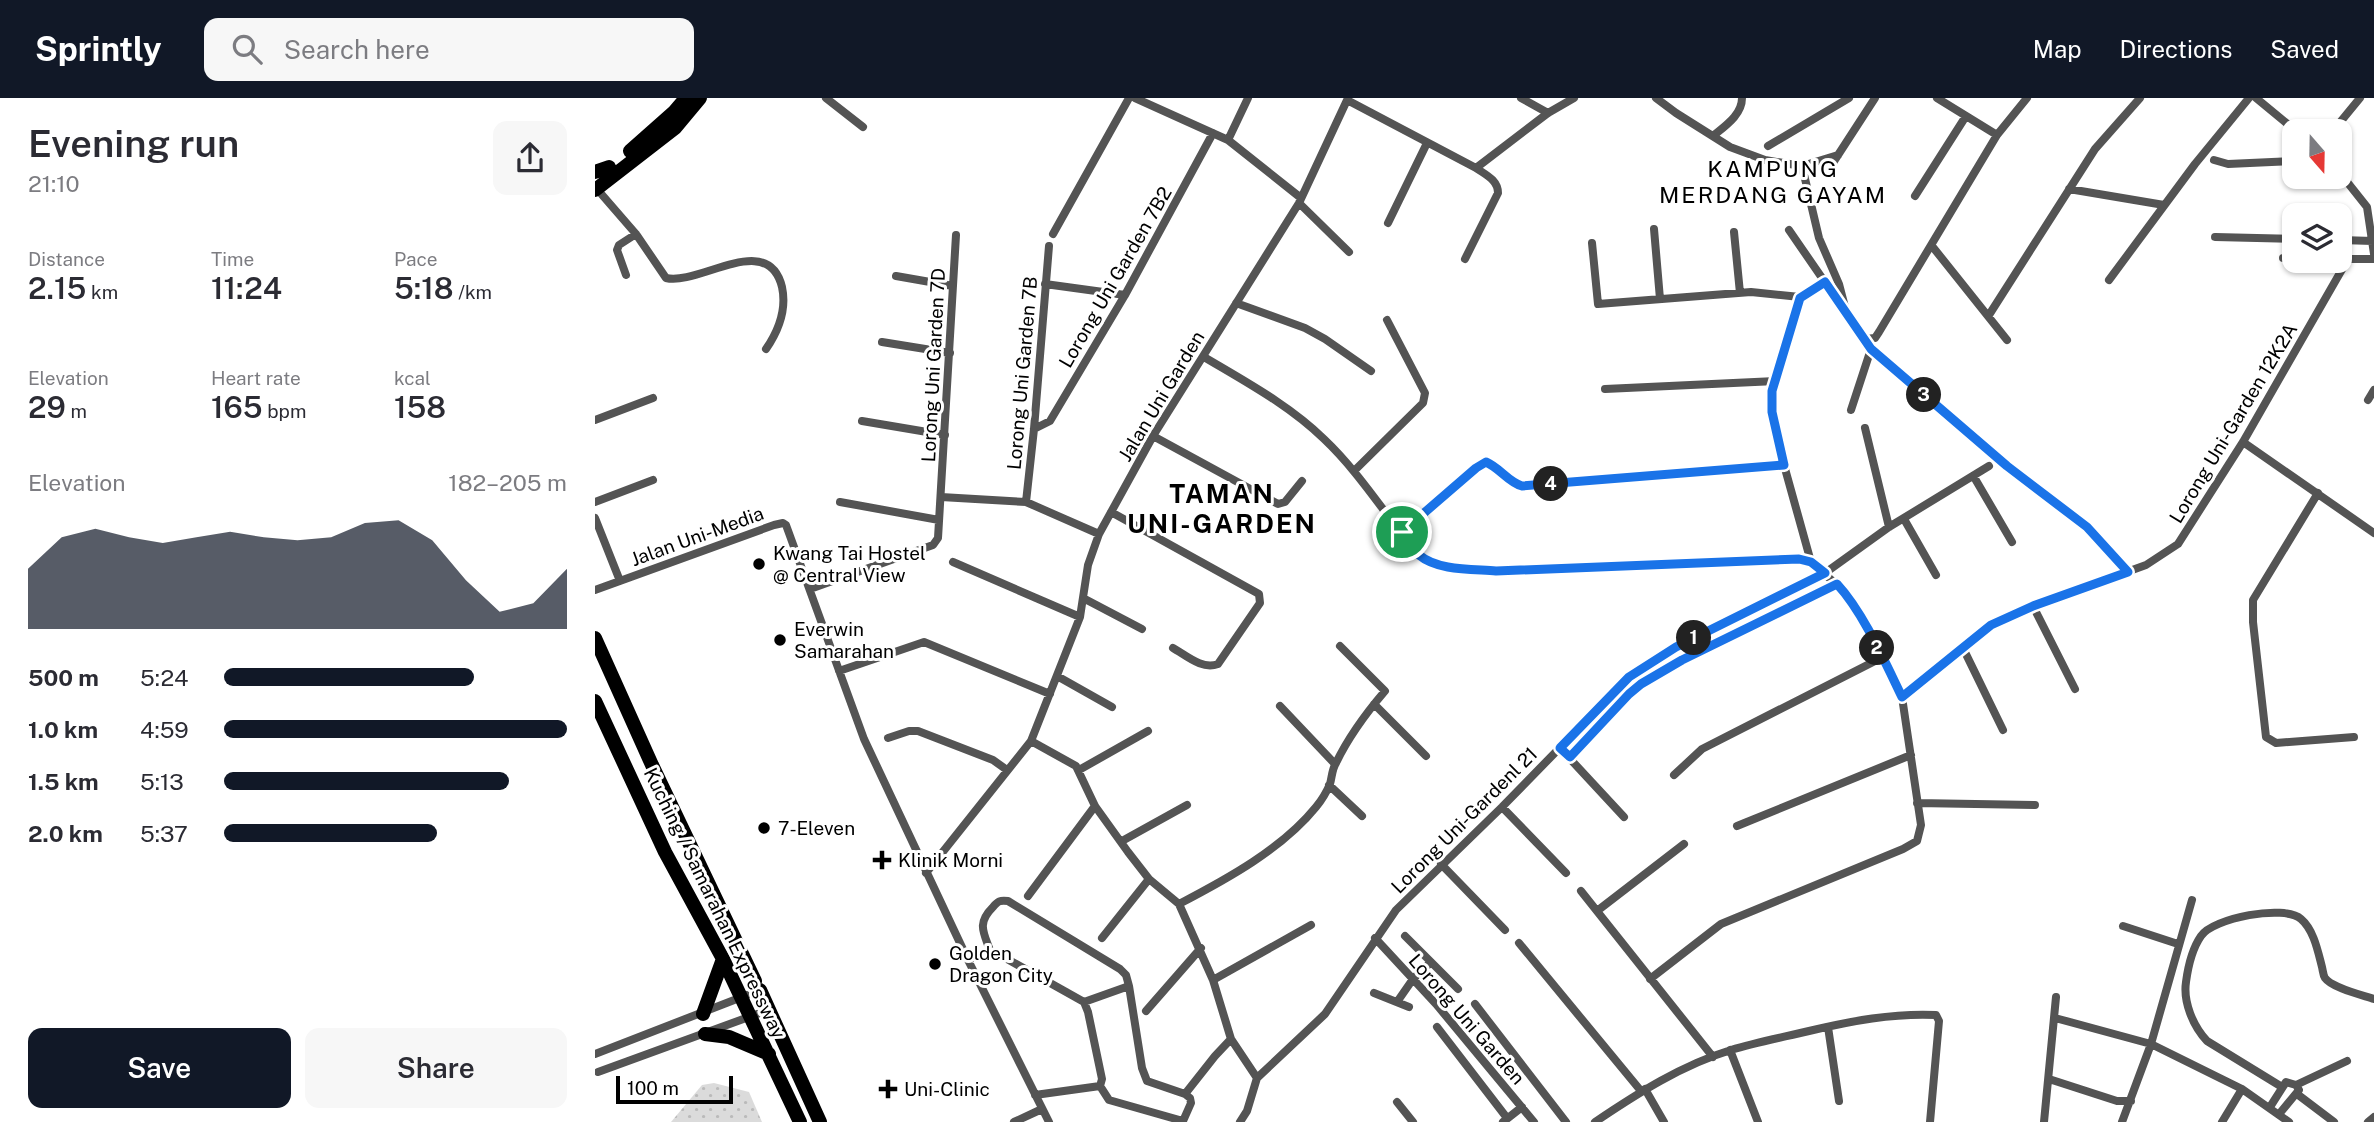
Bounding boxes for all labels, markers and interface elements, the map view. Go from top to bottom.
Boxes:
search box [204,18,694,81]
text: Sprintly [35,30,162,68]
icon: search [228,30,266,68]
text: Search here [284,34,430,65]
text: Map [2033,35,2082,63]
text: Directions [2120,35,2232,63]
text: Saved [2270,35,2339,63]
north arrow [2282,119,2352,189]
map controls [2282,119,2352,273]
text: Evening run [28,121,239,166]
button: share [493,121,567,195]
district label: KAMPUNG MERDANG GAYAM [1659,155,1887,208]
text: 21:10 [28,170,80,197]
street label: Lorong Uni Garden 7B2 [1054,183,1176,371]
button: layers [2282,203,2352,273]
text: Distance [28,248,105,270]
text: Time [211,248,254,270]
text: Pace [394,248,437,270]
street label: Lorong Uni Garden 7D [917,267,949,463]
text: 2.15 [28,270,86,306]
text: 11:24 [211,270,282,306]
text: 5:18 [394,270,454,306]
street label: Lorong Uni Garden 7B [1003,275,1041,471]
text: km [86,281,118,303]
text: /km [454,281,492,303]
street label: Lorong Uni-Garden 12K2A [2165,319,2301,527]
street label: Jalan Uni Garden [1113,327,1209,465]
text: Elevation [28,367,109,389]
text: Heart rate [211,367,301,389]
text: kcal [394,367,431,389]
pin: 3 [1907,378,1941,412]
text: 3 [1917,383,1930,405]
text: 29 [28,389,66,425]
text: 165 [211,389,263,425]
text: 158 [394,389,446,425]
text: m [66,400,87,422]
text: bpm [263,400,306,422]
pin: 4 [1534,466,1569,502]
text: Elevation [28,469,126,496]
text: 182–205 m [448,469,567,496]
text: 4 [1544,472,1557,494]
district label: TAMAN UNI-GARDEN [1127,478,1317,539]
street label: Jalan Uni-Media [627,502,767,570]
pin [1372,502,1432,562]
icon: arrive [1383,513,1421,551]
place label: Kwang Tai Hostel @ Central View [773,542,926,586]
marker: Kwang Tai Hostel @ Central View [751,556,767,572]
place label: Everwin Samarahan [794,618,894,662]
pin: 1 [1677,620,1711,656]
text: 1 [1689,626,1698,648]
pin: 2 [1859,630,1895,666]
marker: Everwin Samarahan [772,632,788,648]
text: 2 [1870,636,1883,658]
text: 500 m [28,664,99,691]
text: 5:24 [140,664,189,691]
text: 1.0 km [28,716,98,743]
text: 4:59 [140,716,189,743]
street label: Lorong Uni-Gardenl 21 [1387,743,1541,897]
street label: Kuching / Samarahan Expressway [640,764,790,1042]
text: 1.5 km [28,768,99,795]
text: 5:13 [140,768,184,795]
place label: 7-Eleven [778,817,855,839]
text: 2.0 km [28,820,103,847]
text: 5:37 [140,820,188,847]
marker: 7-Eleven [756,820,772,836]
place label: Klinik Morni [898,849,1003,871]
marker: Klinik Morni [872,850,892,870]
place label: Golden Dragon City [949,942,1053,986]
street label: Lorong Uni Garden [1405,949,1529,1089]
marker: Golden Dragon City [927,956,943,972]
button: Save [28,1028,291,1108]
button: Share [305,1028,567,1108]
scale bar [616,1073,733,1105]
text: 100 m [627,1077,679,1099]
place label: Uni-Clinic [904,1078,990,1100]
marker: Uni-Clinic [878,1079,898,1099]

